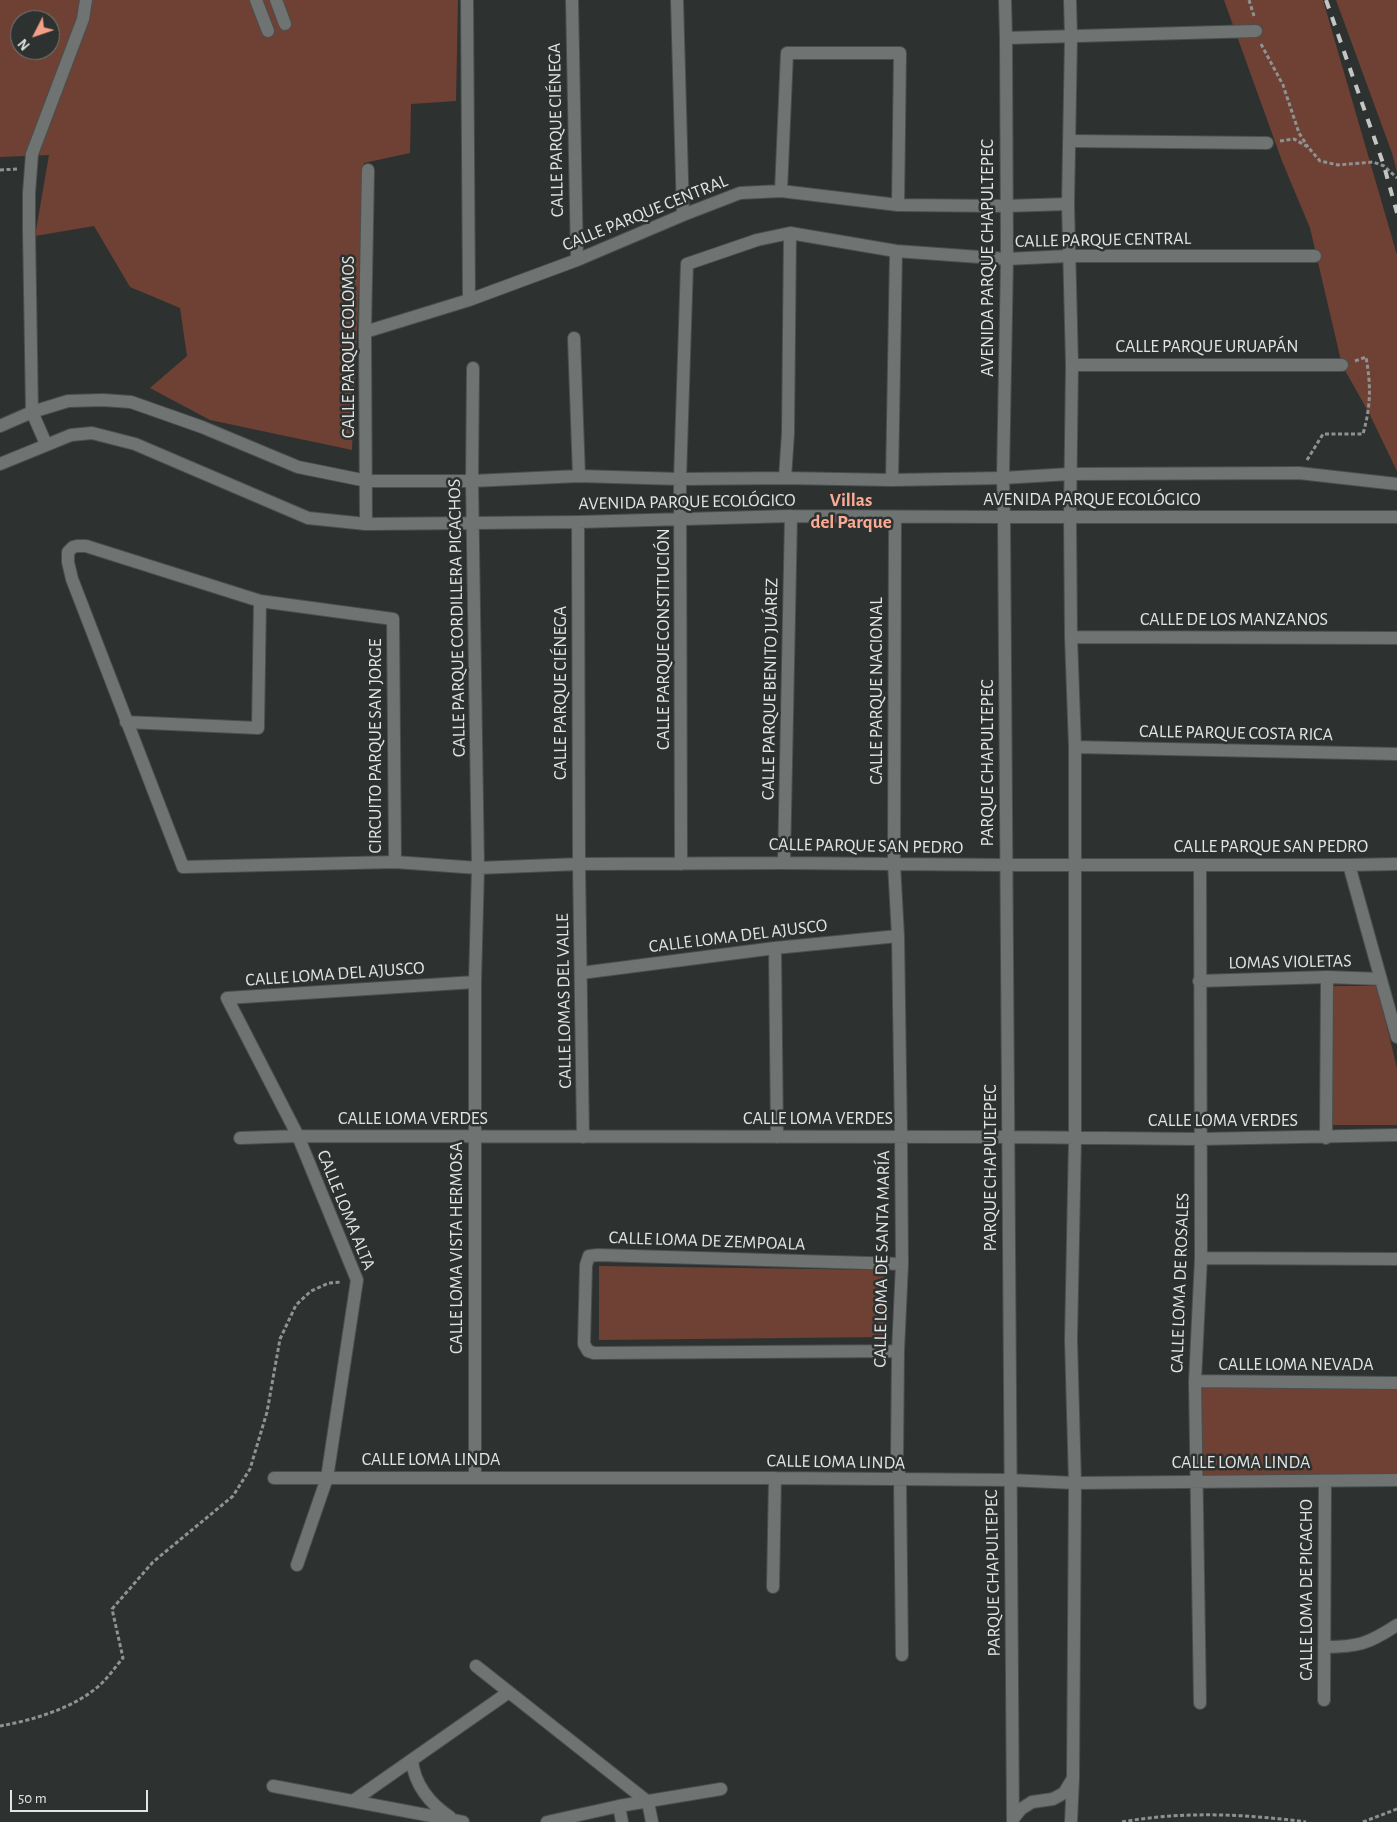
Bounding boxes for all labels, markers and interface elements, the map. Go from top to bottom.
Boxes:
north arrow [10,10,60,60]
text: N [16,36,33,52]
street label: CALLE PARQUE CIÉNEGA [544,43,568,217]
street label: AVENIDA PARQUE CHAPULTEPEC [977,139,999,377]
street label: CALLE PARQUE CENTRAL [559,170,731,256]
street label: CALLE PARQUE CENTRAL [1015,228,1191,252]
street label: CALLE PARQUE COLOMOS [338,256,360,438]
street label: CALLE PARQUE URUAPÁN [1116,336,1298,358]
street label: CALLE PARQUE CORDILLERA PICACHOS [444,479,470,757]
street label: AVENIDA PARQUE ECOLÓGICO [578,489,796,515]
district label: Villas del Parque [810,489,892,533]
street label: AVENIDA PARQUE ECOLÓGICO [983,489,1201,511]
street label: CALLE PARQUE CONSTITUCIÓN [653,528,675,750]
street label: CALLE PARQUE BENITO JUÁREZ [757,578,783,800]
street label: CALLE PARQUE NACIONAL [866,597,888,785]
street label: CALLE PARQUE CIÉNEGA [550,606,572,780]
street label: CALLE DE LOS MANZANOS [1140,609,1328,631]
street label: CIRCUITO PARQUE SAN JORGE [365,639,387,853]
street label: PARQUE CHAPULTEPEC [977,679,999,847]
street label: CALLE PARQUE COSTA RICA [1139,721,1333,745]
street label: CALLE PARQUE SAN PEDRO [769,834,963,858]
street label: CALLE PARQUE SAN PEDRO [1174,836,1368,858]
street label: CALLE LOMAS DEL VALLE [552,913,576,1089]
street label: CALLE LOMA DEL AJUSCO [648,914,828,958]
street label: LOMAS VIOLETAS [1228,950,1352,974]
street label: CALLE LOMA DEL AJUSCO [245,957,425,991]
street label: PARQUE CHAPULTEPEC [980,1084,1002,1252]
street label: CALLE LOMA VERDES [338,1108,488,1130]
street label: CALLE LOMA VERDES [743,1108,893,1130]
street label: CALLE LOMA VERDES [1148,1110,1298,1132]
street label: CALLE LOMA VISTA HERMOSA [446,1142,468,1354]
street label: CALLE LOMA ALTA [312,1147,380,1273]
street label: CALLE LOMA DE SANTA MARÍA [869,1150,895,1368]
street label: CALLE LOMA DE ROSALES [1166,1193,1194,1373]
street label: CALLE LOMA DE ZEMPOALA [608,1227,806,1255]
street label: CALLE LOMA NEVADA [1218,1354,1374,1376]
street label: CALLE LOMA LINDA [362,1449,500,1471]
street label: CALLE LOMA LINDA [767,1450,905,1474]
street label: CALLE LOMA LINDA [1172,1452,1310,1474]
street label: PARQUE CHAPULTEPEC [981,1489,1005,1657]
street label: CALLE LOMA DE PICACHO [1296,1499,1318,1681]
scale bar [12,1780,150,1812]
text: 50 m [18,1791,47,1806]

